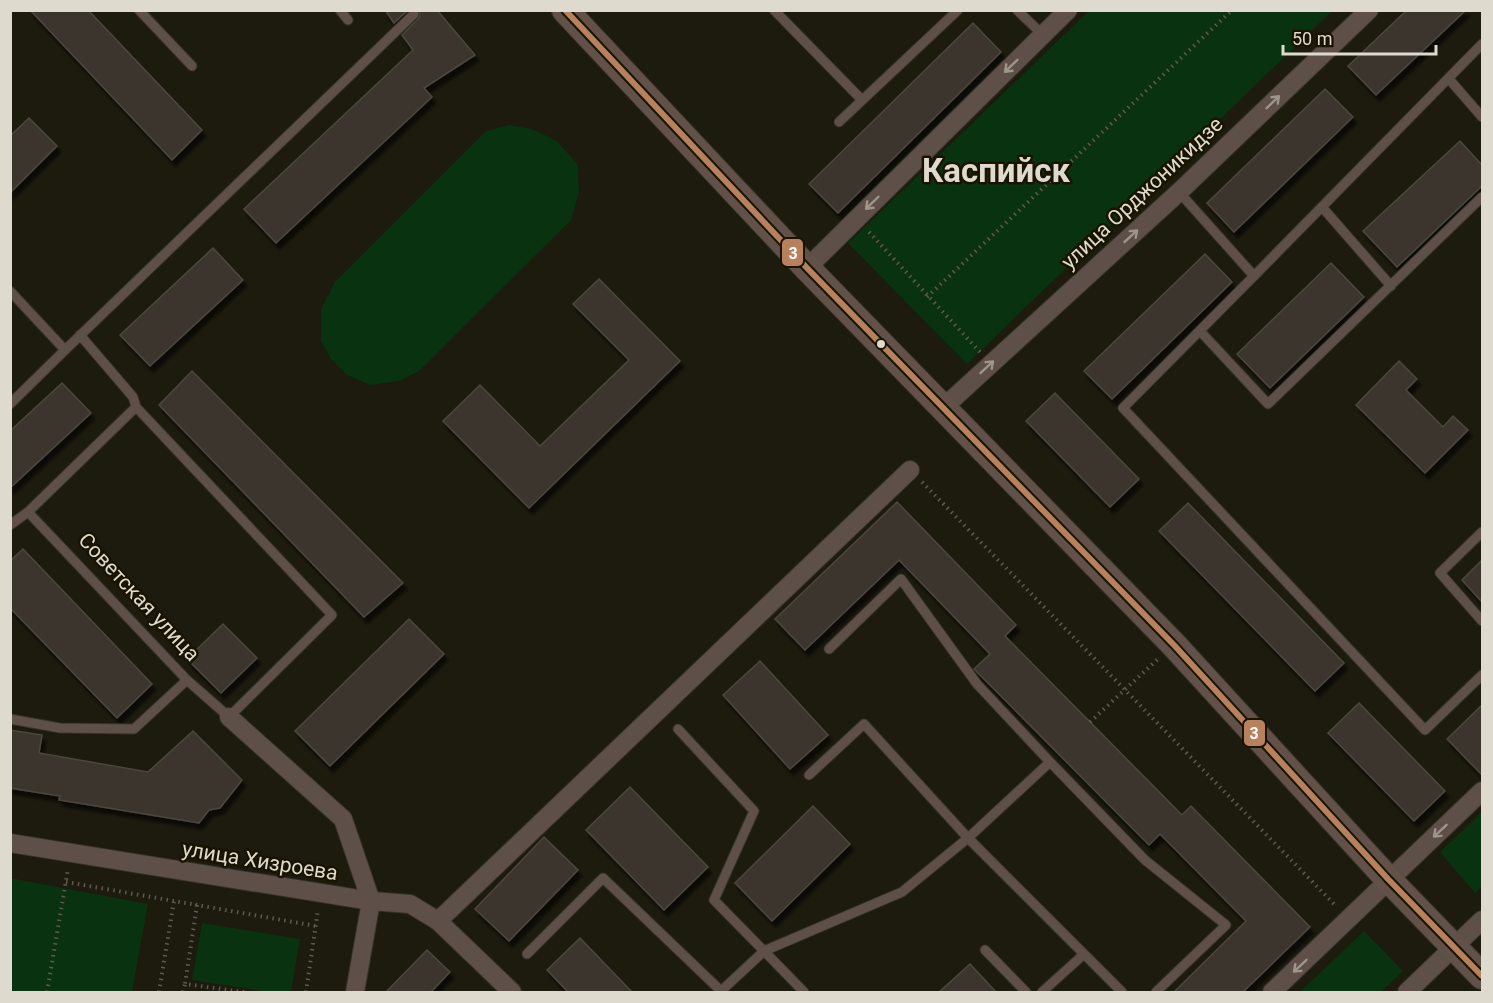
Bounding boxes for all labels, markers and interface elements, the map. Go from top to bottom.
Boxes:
scale bar [1283,18,1436,56]
text: 50 m [1292,28,1332,49]
one-way arrow [1004,59,1019,73]
one-way arrow [1265,95,1280,109]
street label: улица Орджоникидзе [1056,112,1228,274]
district label: Каспийск [922,151,1070,190]
one-way arrow [865,195,880,210]
one-way arrow [1123,229,1138,243]
line badge: 3 [781,238,804,267]
text: 3 [788,244,798,263]
unlabelled marker [875,338,887,350]
one-way arrow [979,360,994,374]
street label: Советская улица [74,528,204,666]
line badge: 3 [1243,719,1266,747]
text: 3 [1249,724,1259,743]
one-way arrow [1432,823,1447,838]
street label: улица Хизроева [181,837,339,885]
one-way arrow [1292,959,1307,973]

